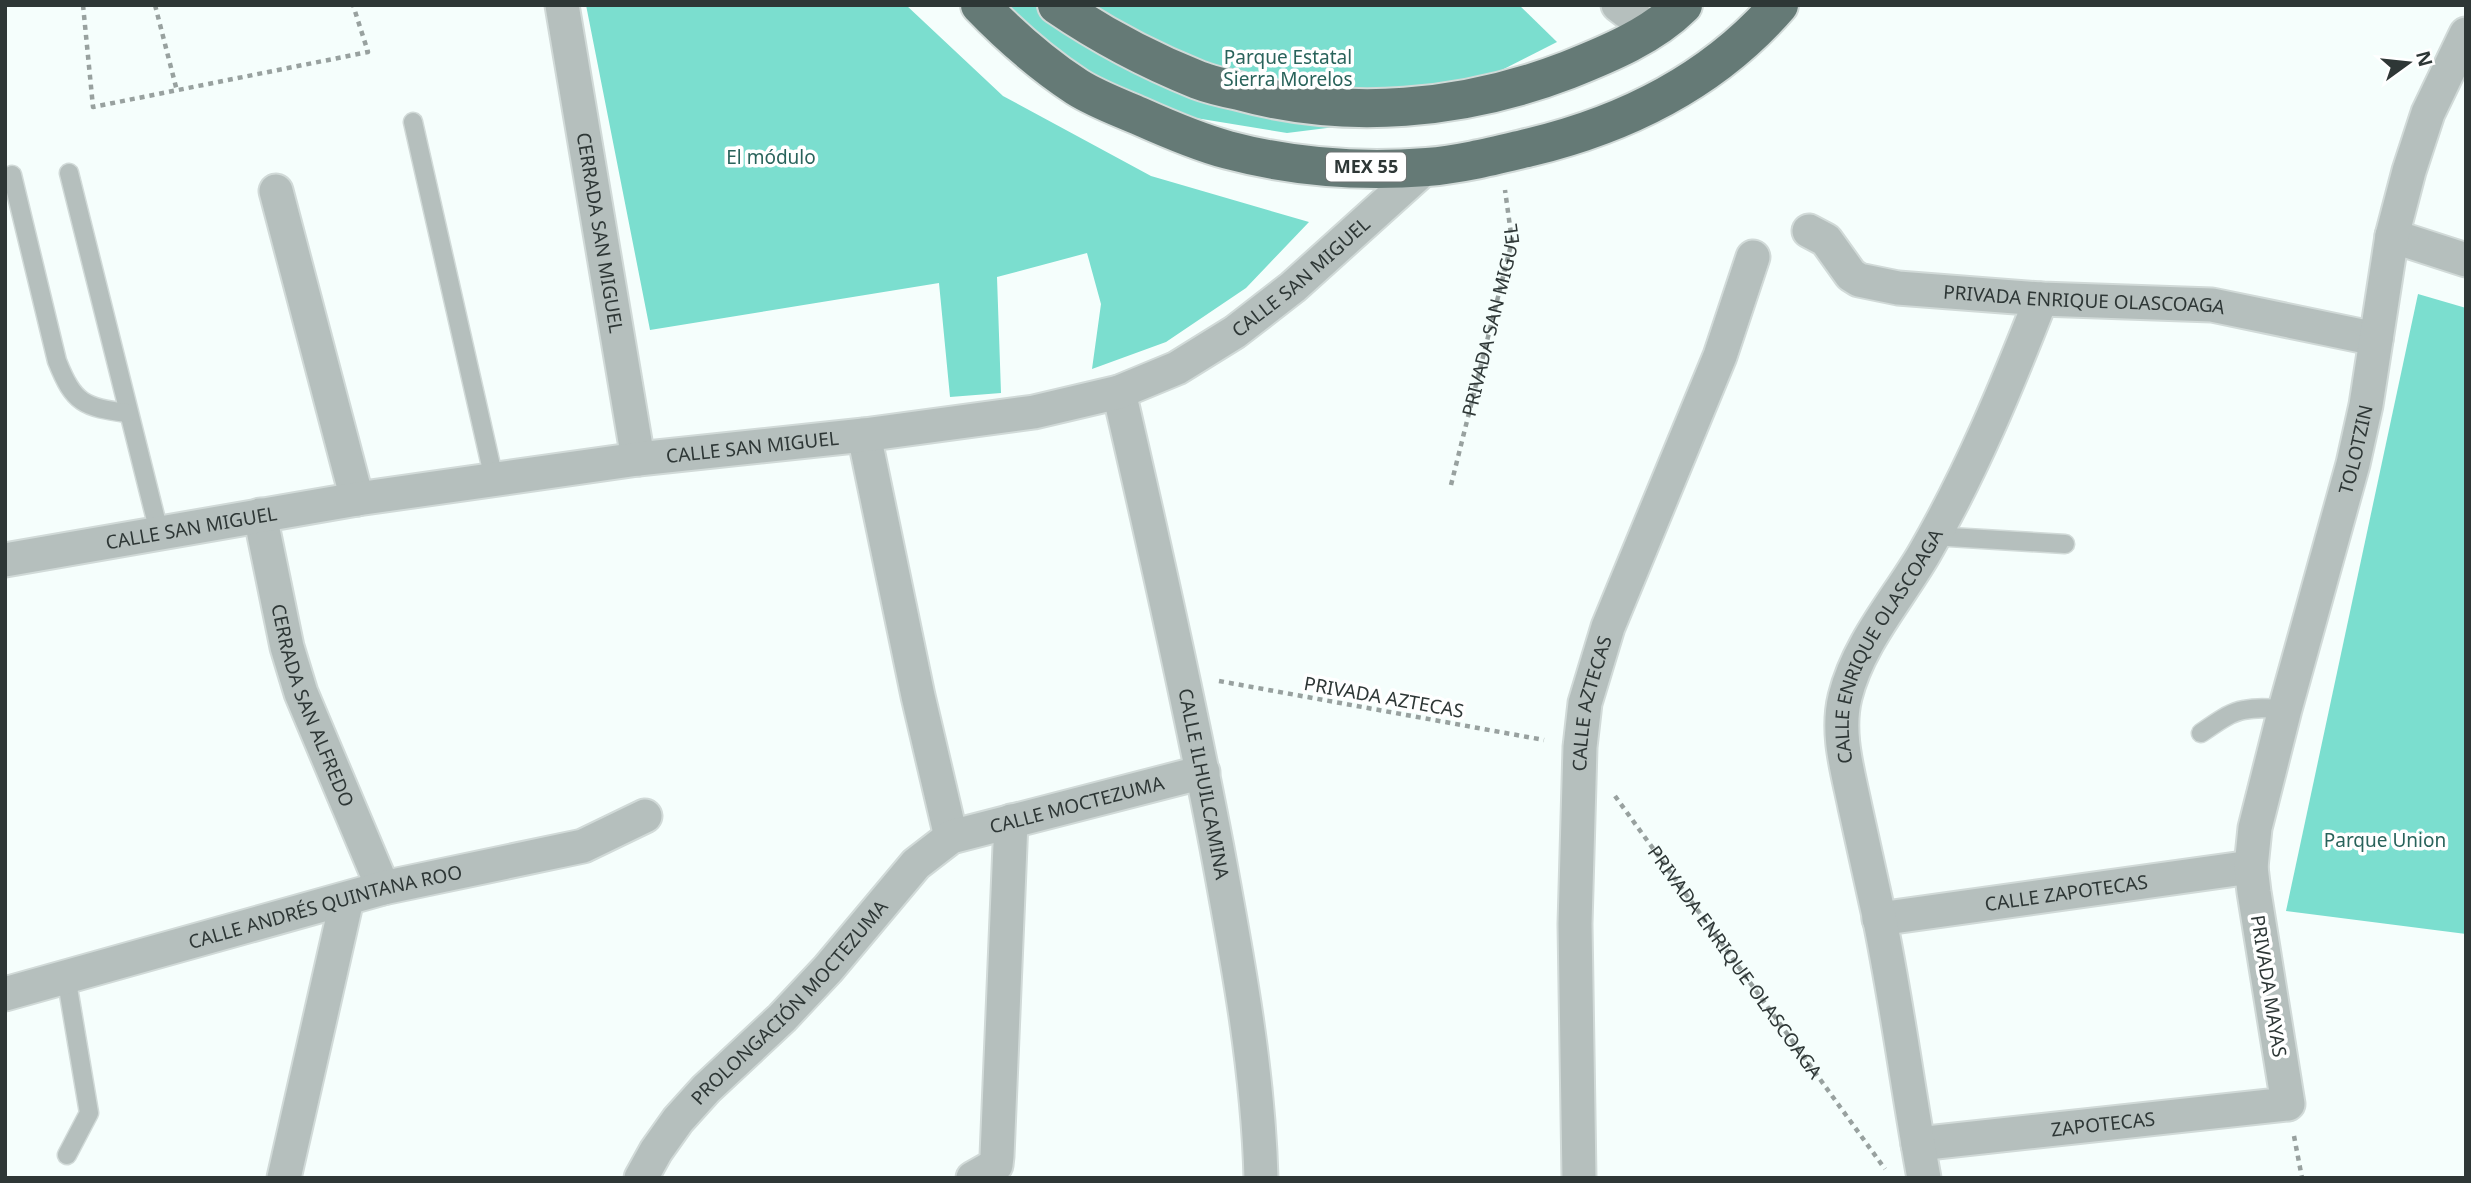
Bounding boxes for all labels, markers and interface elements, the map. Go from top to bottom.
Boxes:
north arrow [2373,28,2443,98]
park label: Parque Estatal Sierra Morelos [1223,44,1353,92]
text: N [2410,48,2439,69]
street label: CERRADA SAN MIGUEL [571,131,630,335]
park label: El módulo [726,144,816,170]
road number: MEX 55 [1326,152,1406,182]
street label: CALLE SAN MIGUEL [1226,211,1375,343]
street label: PRIVADA SAN MIGUEL [1456,222,1525,419]
street label: PRIVADA ENRIQUE OLASCOAGA [1942,279,2228,321]
street label: TOLOTZIN [2332,402,2379,497]
street label: CALLE SAN MIGUEL [665,425,840,469]
street label: CALLE SAN MIGUEL [103,500,279,555]
street label: CALLE ENRIQUE OLASCOAGA [1829,523,1949,766]
street label: CERRADA SAN ALFREDO [265,601,360,811]
street label: CALLE AZTECAS [1566,632,1618,772]
street label: PRIVADA AZTECAS [1302,670,1466,724]
street label: CALLE ILHUILCAMINA [1172,686,1236,882]
street label: CALLE MOCTEZUMA [987,769,1168,840]
park label: Parque Union [2324,827,2446,853]
street label: PRIVADA ENRIQUE OLASCOAGA [1642,840,1829,1085]
street label: CALLE ANDRÉS QUINTANA ROO [185,859,464,955]
street label: CALLE ZAPOTECAS [1983,869,2149,917]
street label: PROLONGACIÓN MOCTEZUMA [685,894,894,1110]
street label: PRIVADA MAYAS [2245,913,2293,1059]
street label: ZAPOTECAS [2050,1105,2156,1143]

